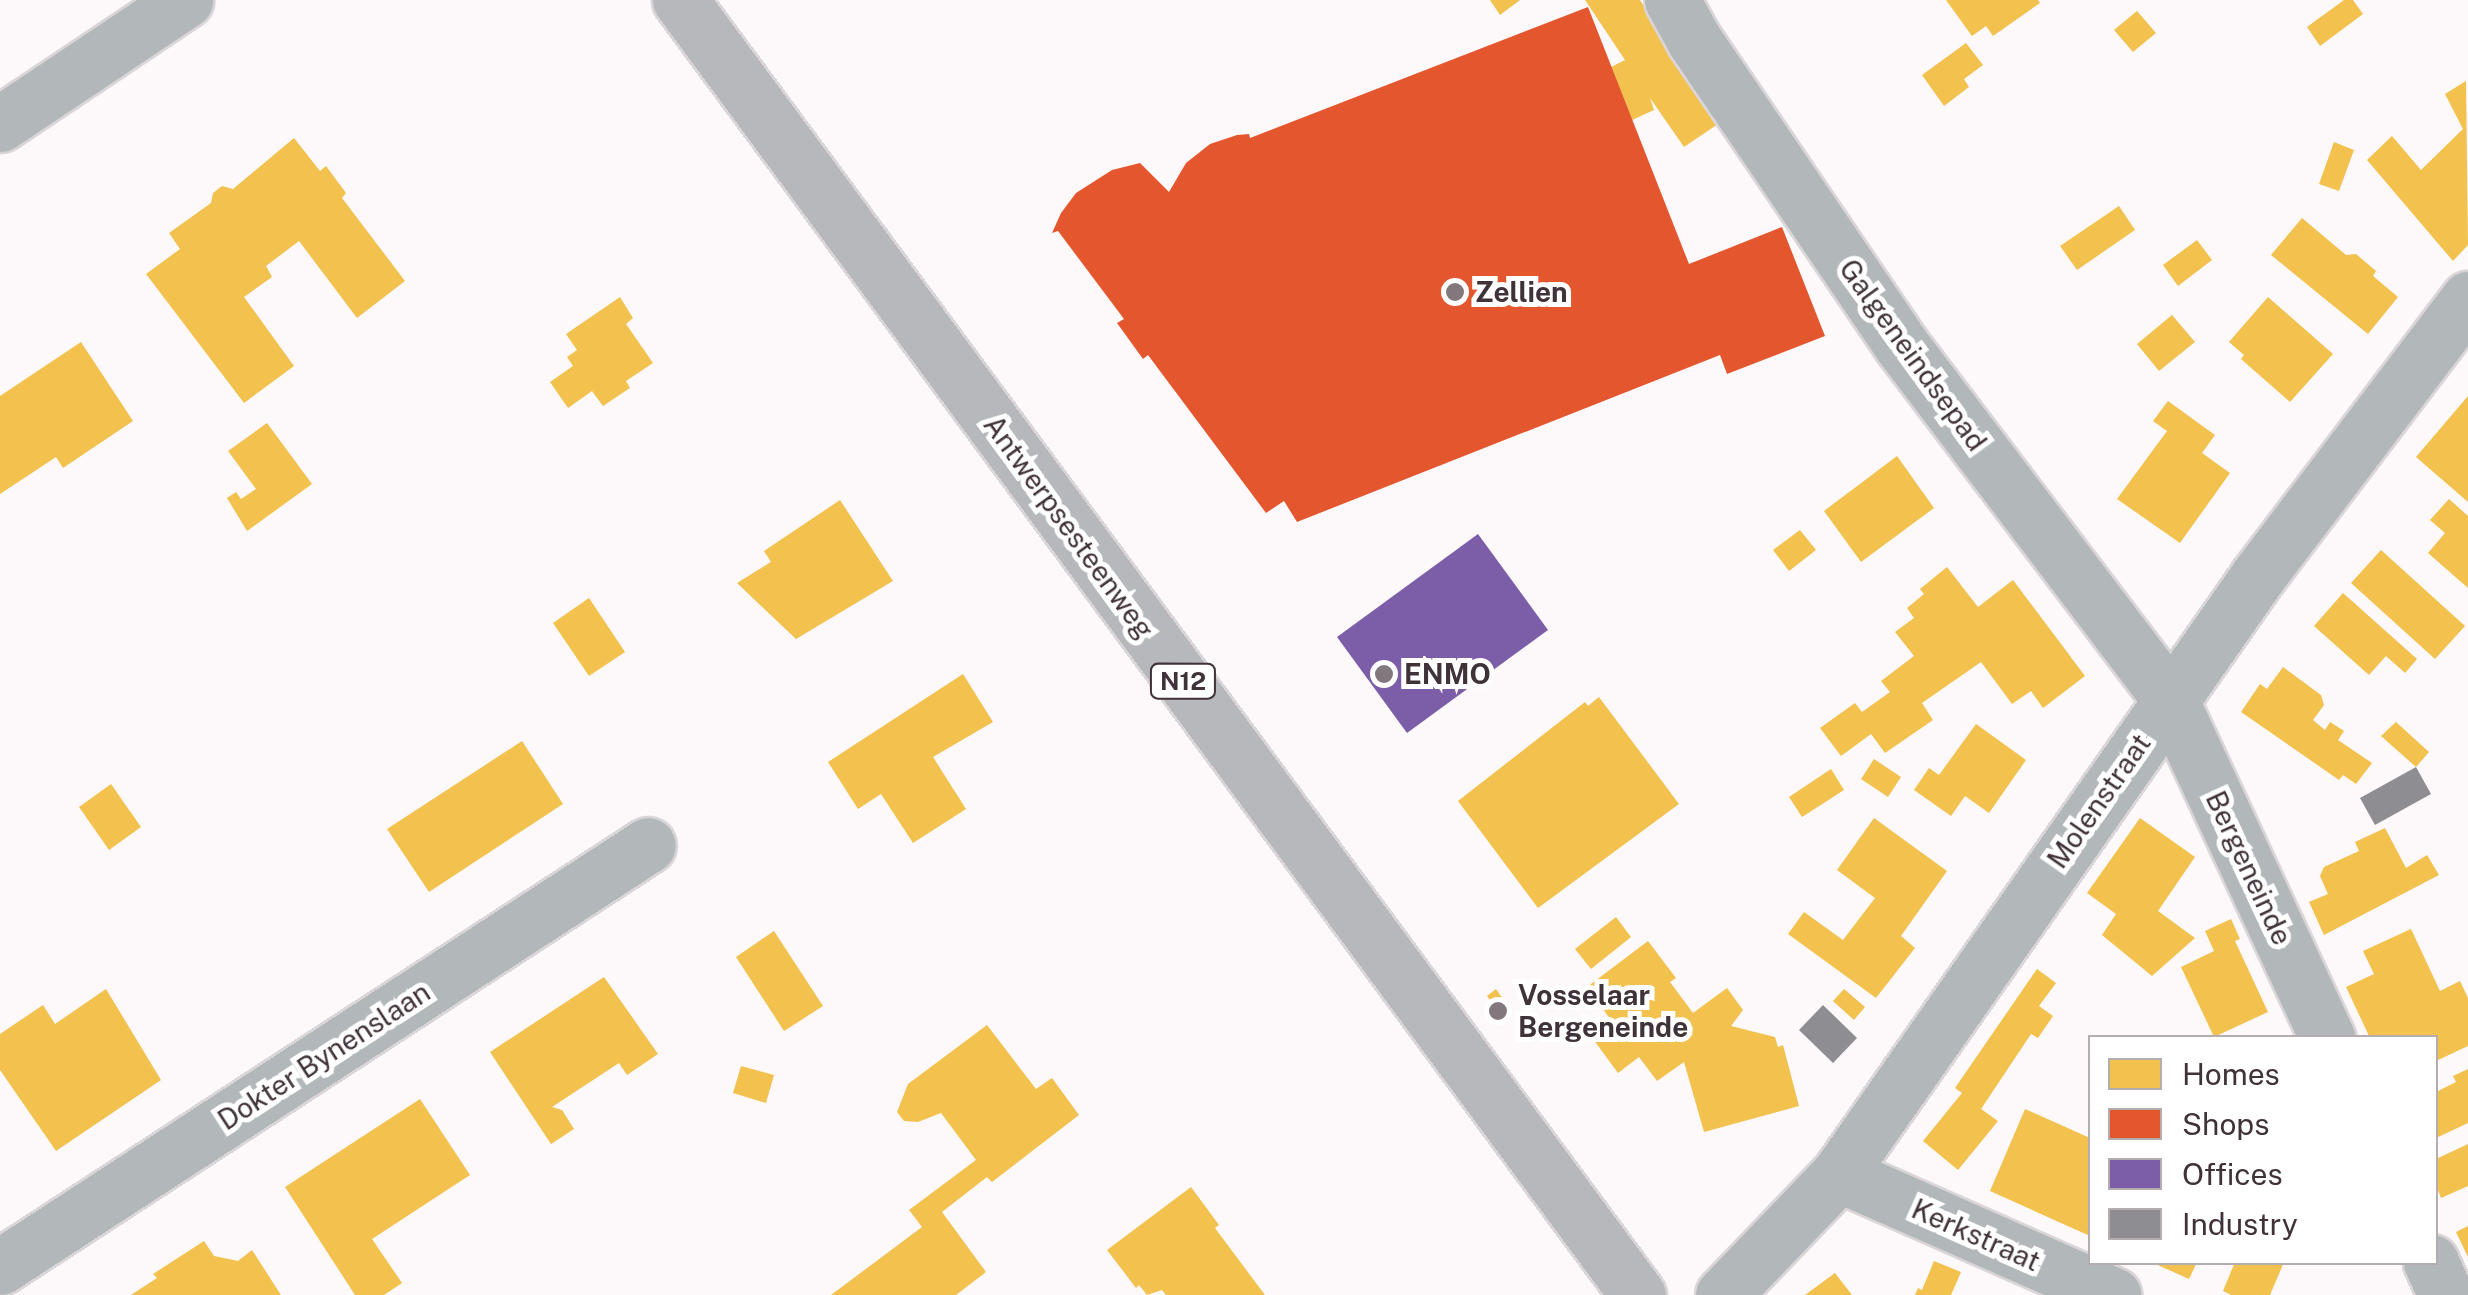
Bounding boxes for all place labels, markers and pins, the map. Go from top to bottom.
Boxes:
place label: Zellien [1475,275,1568,309]
marker: Zellien [1444,281,1466,303]
place label: ENMO [1404,657,1491,691]
marker: ENMO [1373,663,1395,685]
place label: Vosselaar Bergeneinde [1518,978,1688,1044]
marker: Vosselaar Bergeneinde [1487,1000,1509,1022]

